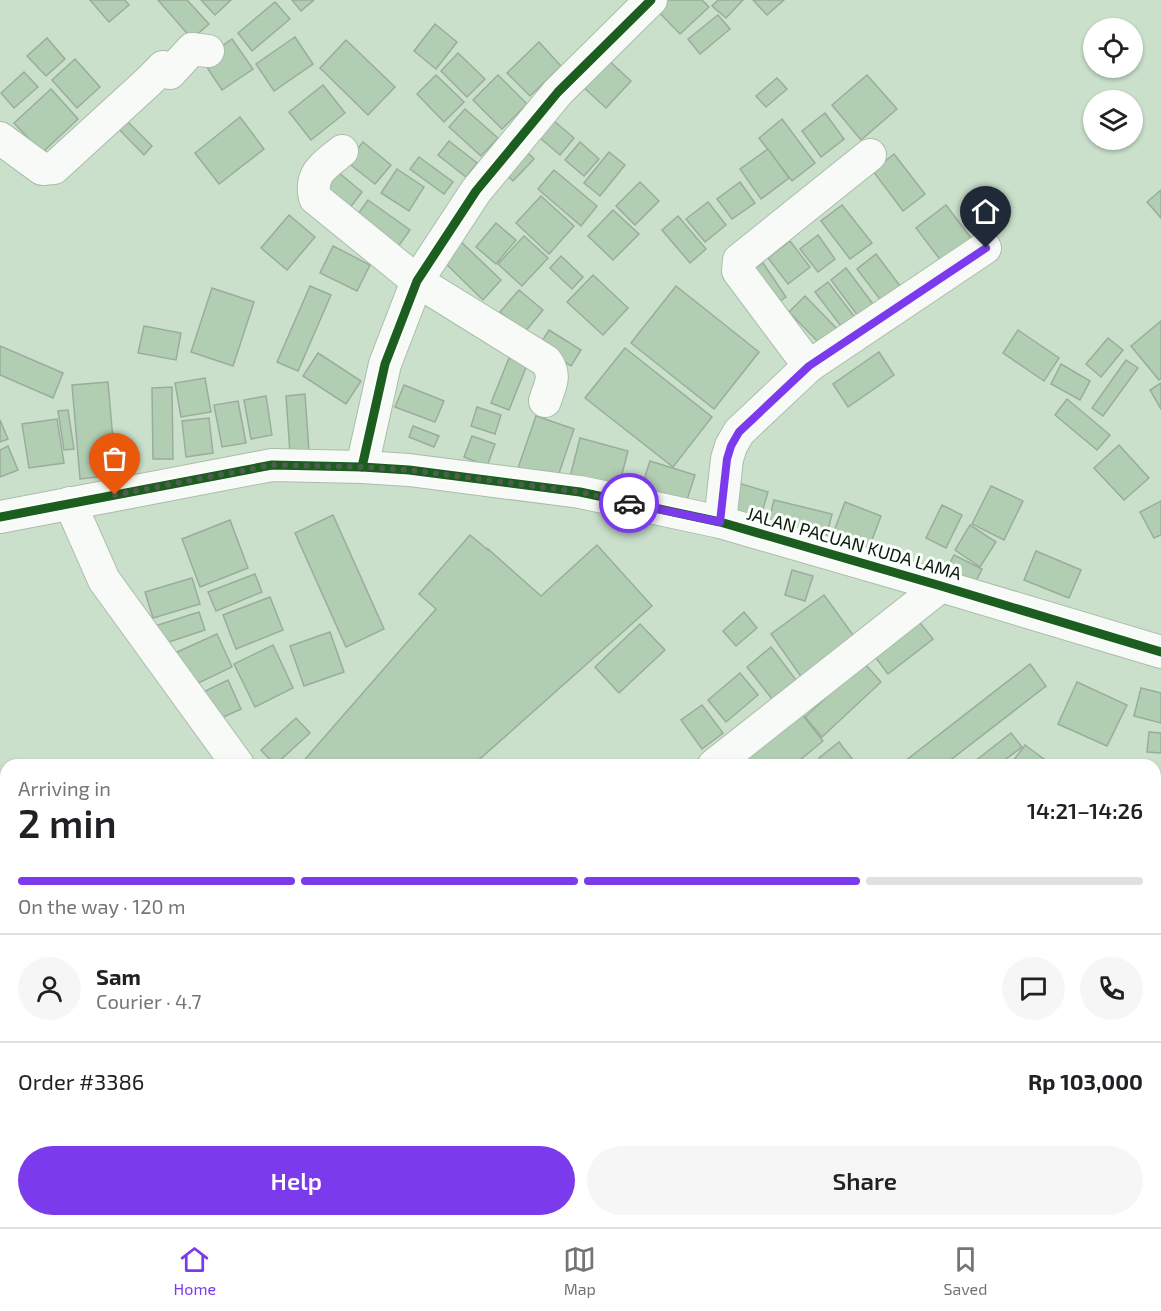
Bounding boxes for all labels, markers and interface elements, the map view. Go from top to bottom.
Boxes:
map controls [1083,18,1143,150]
button: locate [1083,18,1143,78]
button: layers [1083,90,1143,150]
pin [960,186,1011,248]
icon: home [969,195,1002,228]
pin [89,433,140,495]
icon: bag [98,442,131,475]
courier [599,473,659,533]
icon: car [613,487,646,520]
street label: JALAN PACUAN KUDA LAMA [744,502,965,584]
text: Arriving in [18,776,111,800]
text: 14:21–14:26 [1027,797,1143,823]
text: 2 min [18,799,117,846]
text: On the way · 120 m [18,894,186,918]
button: person [18,957,81,1020]
button: chat [1002,957,1065,1020]
button: phone [1080,957,1143,1020]
text: Sam [96,963,141,989]
text: Courier · 4.7 [96,989,202,1013]
text: Order #3386 [18,1068,144,1094]
text: Rp 103,000 [1028,1068,1143,1094]
button: Help [18,1146,575,1215]
button: Share [587,1146,1143,1215]
tab: Home [174,1243,216,1298]
tab: Map [563,1243,596,1298]
tab: Saved [943,1243,987,1298]

